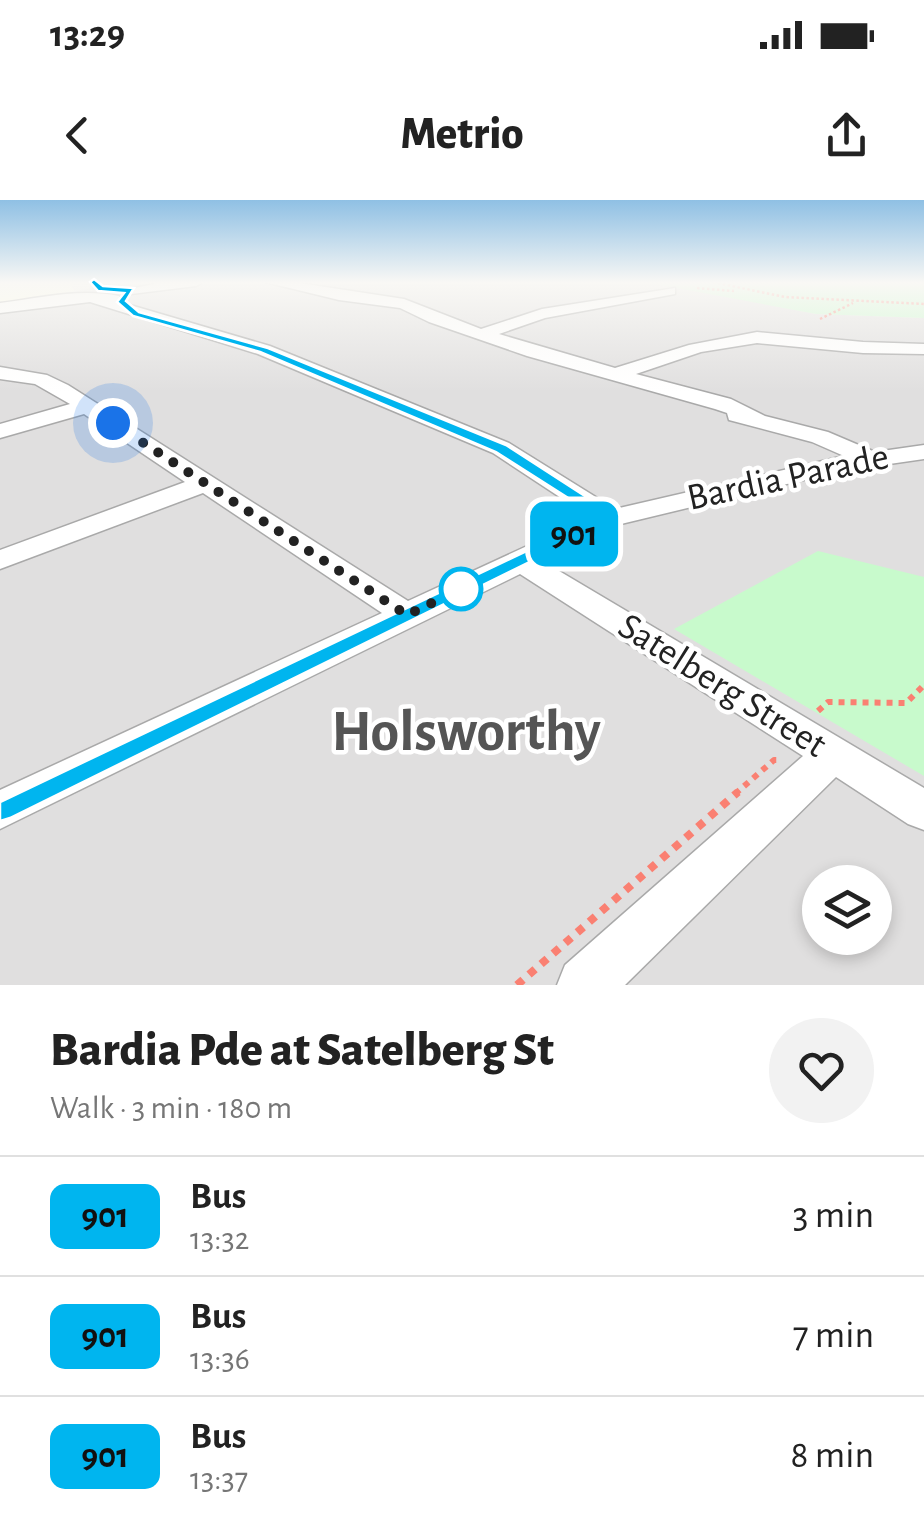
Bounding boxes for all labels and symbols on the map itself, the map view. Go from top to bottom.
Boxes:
your location [88,398,138,448]
street label: Bardia Parade [684,438,892,518]
line badge: 901 [516,502,632,566]
unlabelled marker [440,568,482,610]
street label: Satelberg Street [612,607,832,765]
district label: Holsworthy [331,704,601,762]

